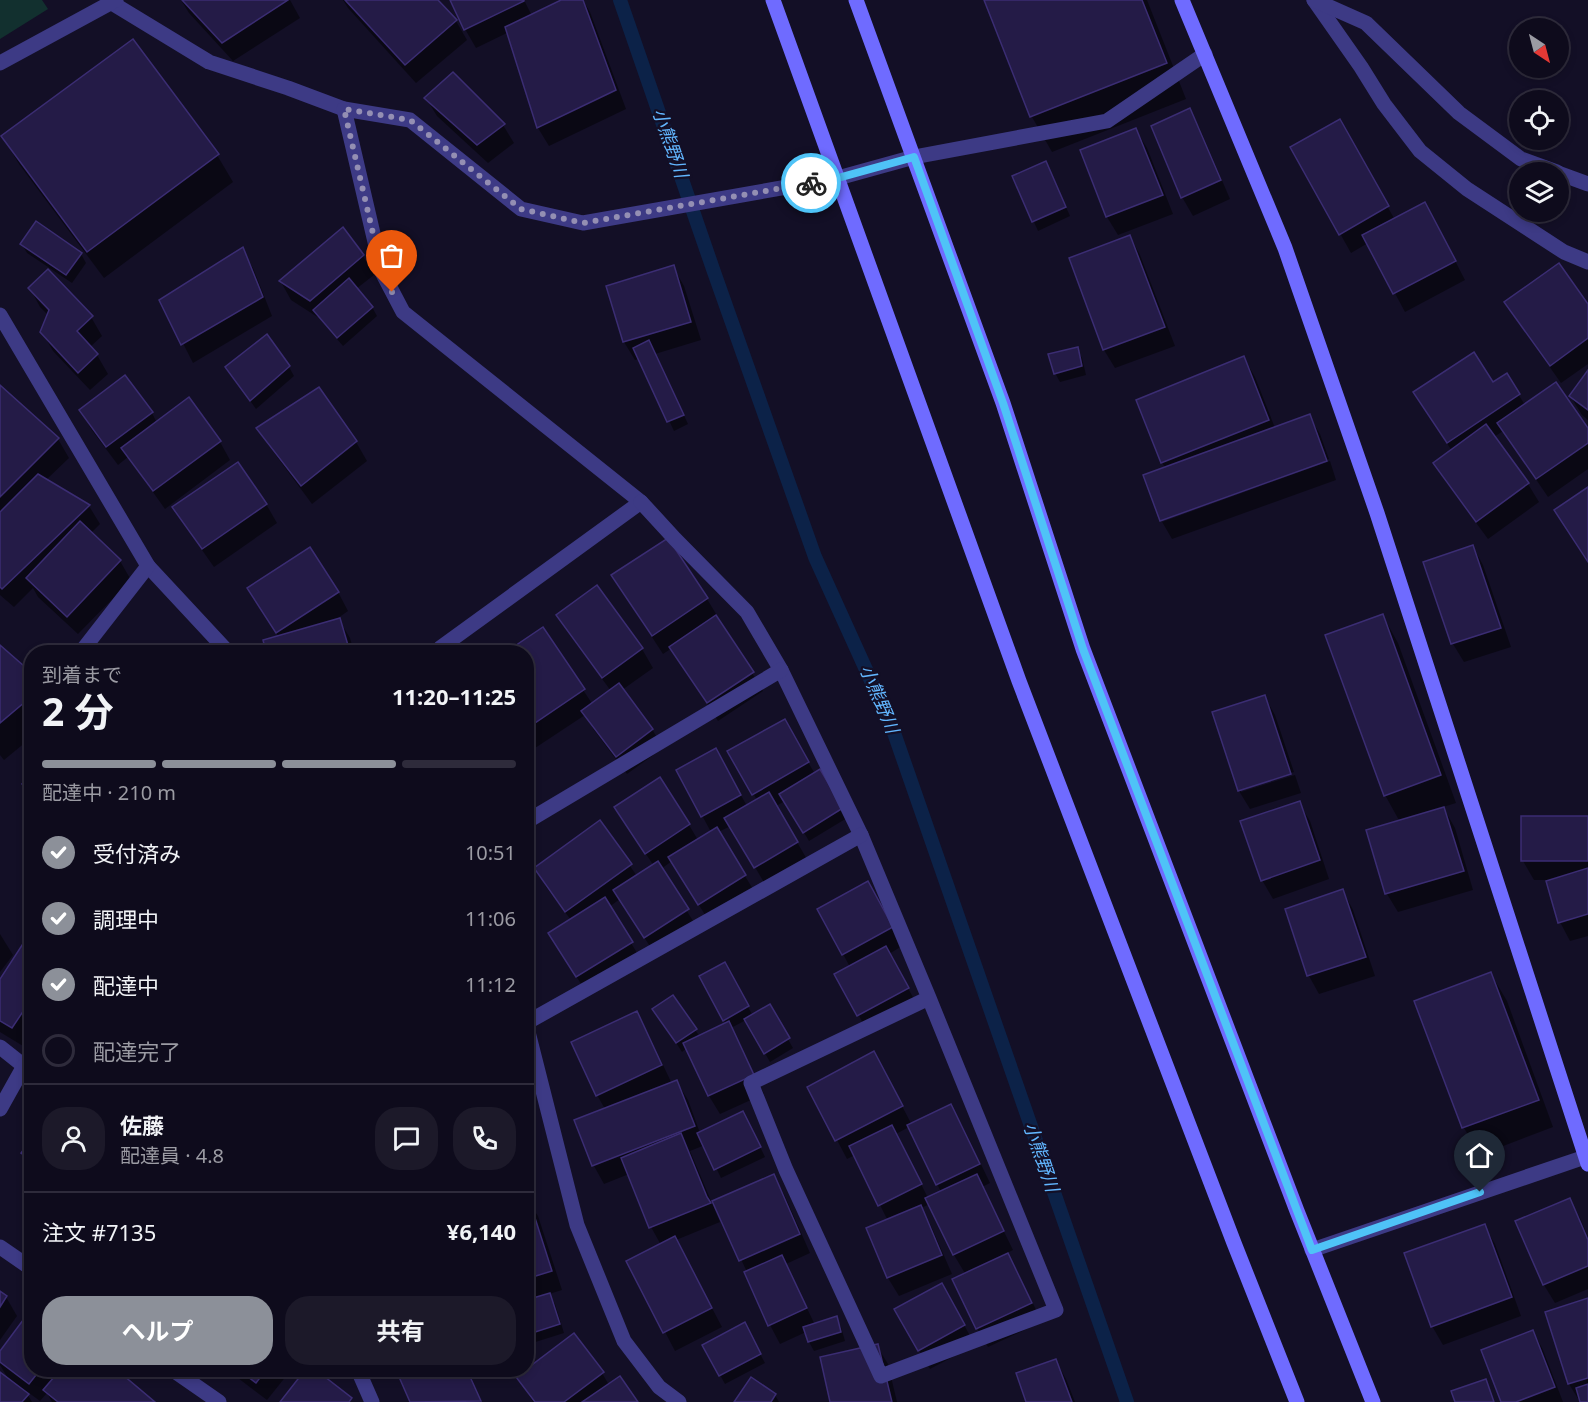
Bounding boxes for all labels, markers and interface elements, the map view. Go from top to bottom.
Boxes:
north arrow [1509,18,1569,78]
map controls [1509,18,1569,222]
button: locate [1509,90,1569,150]
water label: 小熊野川 [648,105,695,183]
courier [781,153,841,213]
button: layers [1509,162,1569,222]
icon: bike [795,167,828,200]
pin [366,230,417,292]
icon: bag [375,239,408,272]
text: 到着まで [42,661,122,688]
water label: 小熊野川 [855,661,906,738]
text: 11:20–11:25 [392,681,516,711]
text: 2 分 [42,684,113,737]
text: 配達中 · 210 m [42,779,176,806]
icon: check [42,836,75,869]
text: 受付済み [93,838,181,868]
text: 10:51 [465,839,516,866]
icon: check [42,902,75,935]
text: 調理中 [93,904,159,934]
text: 11:06 [465,905,516,932]
icon: check [42,968,75,1001]
text: 配達中 [93,970,159,1000]
text: 11:12 [465,971,516,998]
text: 配達完了 [93,1036,181,1066]
button: person [42,1107,105,1170]
button: chat [375,1107,438,1170]
button: phone [453,1107,516,1170]
text: 佐藤 [120,1110,164,1140]
water label: 小熊野川 [1019,1119,1066,1197]
pin [1454,1130,1505,1192]
icon: home [1463,1139,1496,1172]
text: 配達員 · 4.8 [120,1142,224,1169]
text: ¥6,140 [447,1216,516,1246]
text: 注文 #7135 [42,1217,156,1247]
button: ヘルプ [42,1296,273,1365]
button: 共有 [285,1296,516,1365]

